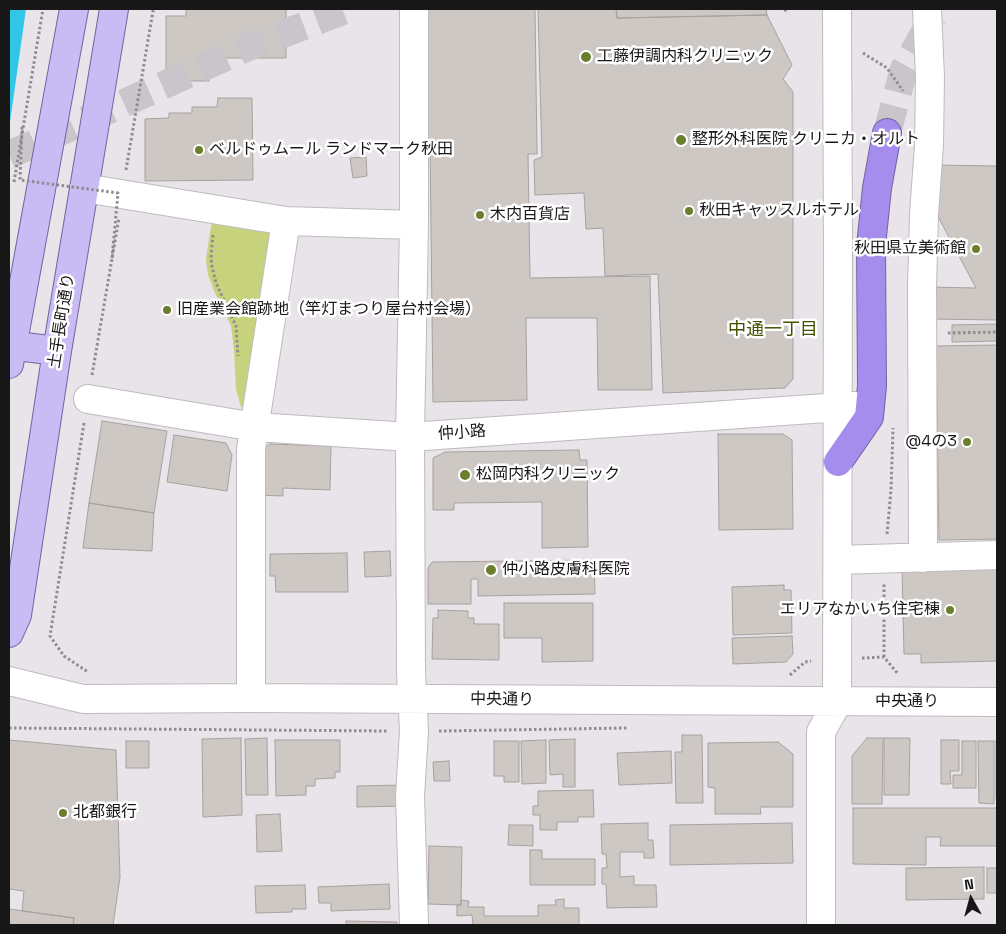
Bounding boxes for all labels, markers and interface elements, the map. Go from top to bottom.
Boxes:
place label: 工藤伊調内科クリニック [597,47,773,67]
marker: 工藤伊調内科クリニック [579,50,593,64]
place label: 整形外科医院 クリニカ・オルト [692,130,920,150]
marker: 整形外科医院 クリニカ・オルト [674,133,688,147]
place label: ベルドゥムール ランドマーク秋田 [209,140,453,160]
marker: ベルドゥムール ランドマーク秋田 [193,144,205,156]
place label: 秋田キャッスルホテル [699,201,859,221]
place label: 木内百貨店 [490,205,570,225]
marker: 秋田キャッスルホテル [683,205,695,217]
marker: 木内百貨店 [474,209,486,221]
place label: 秋田県立美術館 [854,239,966,259]
marker: 秋田県立美術館 [970,243,982,255]
street label: 土手長町通り [45,272,79,370]
place label: 旧産業会館跡地（竿灯まつり屋台村会場） [177,300,481,320]
marker: 旧産業会館跡地（竿灯まつり屋台村会場） [161,304,173,316]
district label: 中通一丁目 [728,319,818,341]
street label: 仲小路 [437,422,487,444]
place label: @4の3 [905,432,957,452]
marker: @4の3 [961,436,973,448]
place label: 松岡内科クリニック [476,465,620,485]
marker: 松岡内科クリニック [458,468,472,482]
place label: 仲小路皮膚科医院 [502,560,630,580]
marker: 仲小路皮膚科医院 [484,563,498,577]
place label: エリアなかいち住宅棟 [780,600,940,620]
marker: エリアなかいち住宅棟 [944,604,956,616]
street label: 中央通り [470,690,534,710]
street label: 中央通り [875,692,939,712]
place label: 北都銀行 [73,803,137,823]
marker: 北都銀行 [57,807,69,819]
north arrow [946,874,996,924]
text: N [963,875,975,894]

